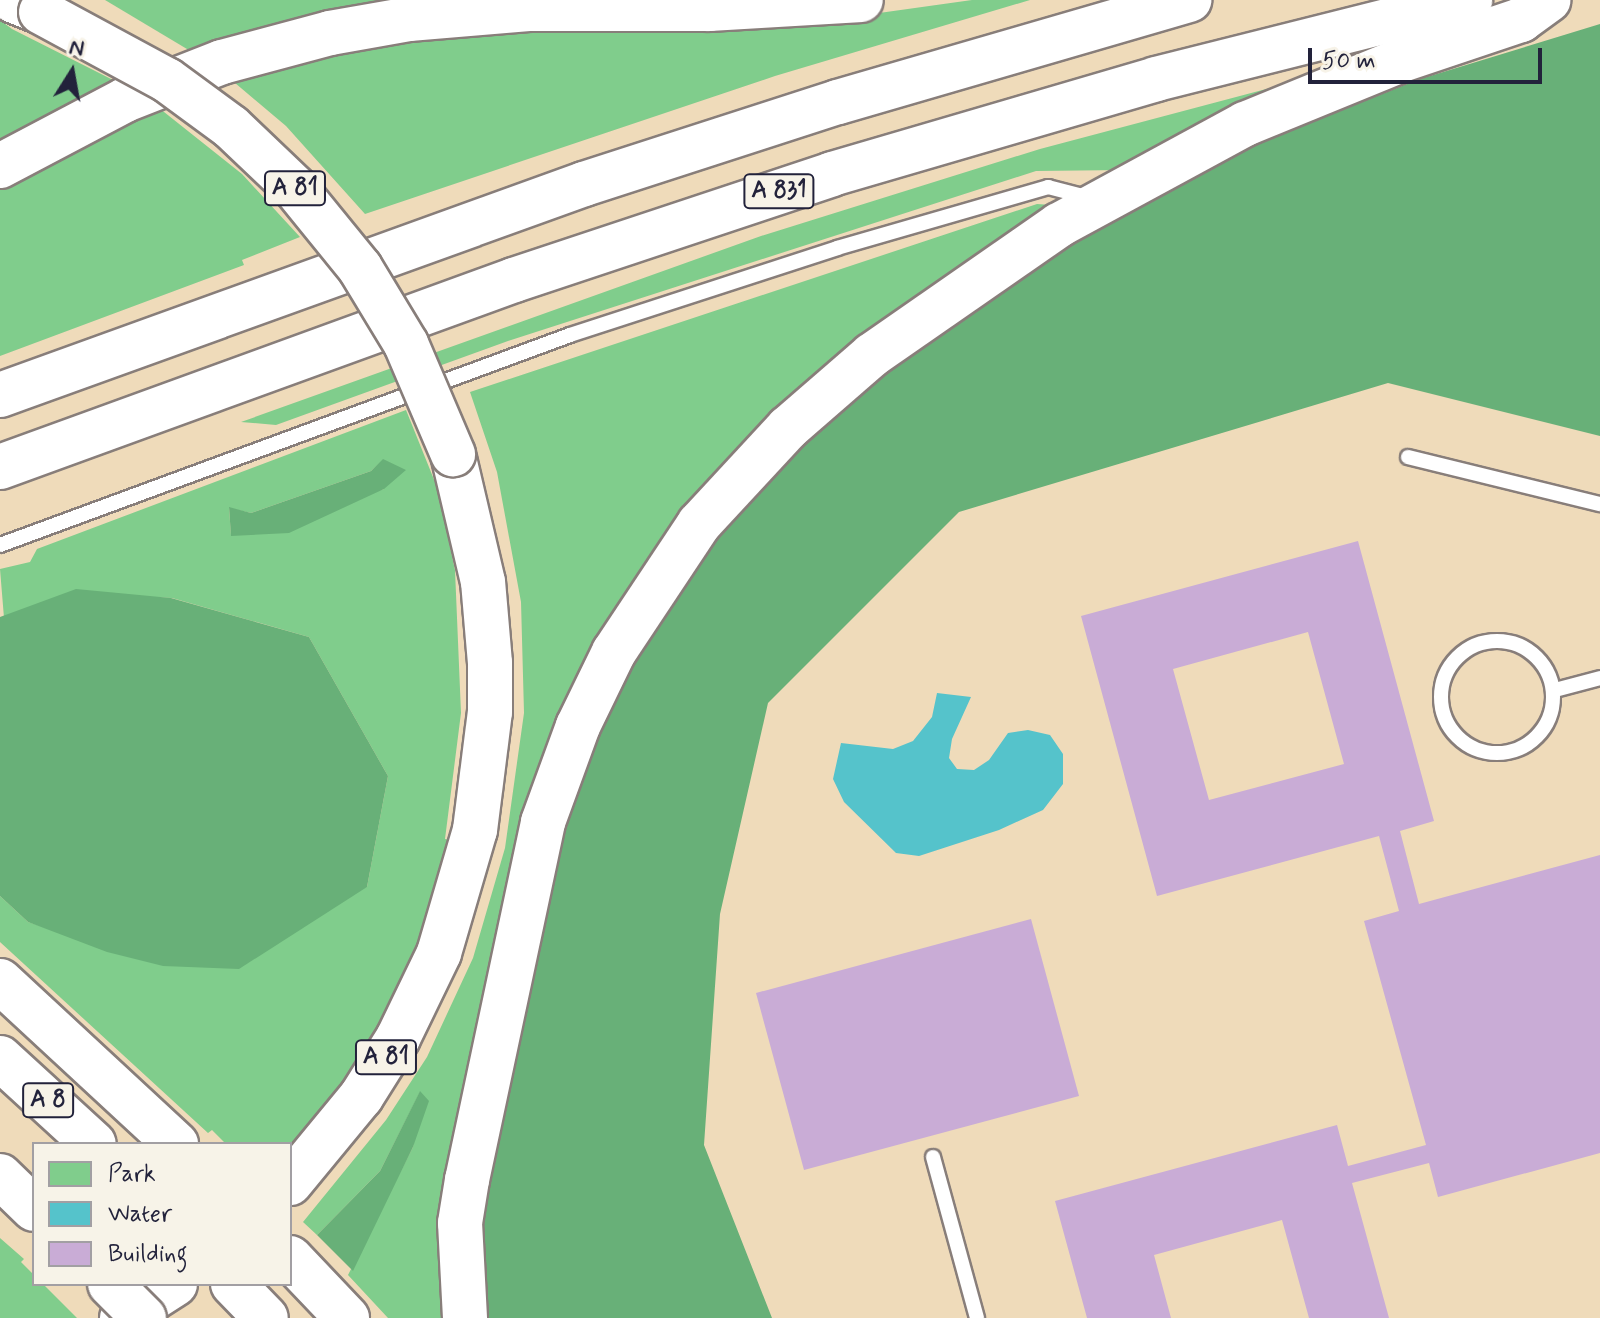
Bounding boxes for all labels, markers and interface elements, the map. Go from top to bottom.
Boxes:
north arrow [32,32,112,112]
scale bar [1312,32,1546,82]
text: N [67,33,86,64]
text: 50 m [1322,46,1376,77]
road number: A 81 [263,168,327,208]
road number: A 831 [743,171,815,211]
road number: A 81 [354,1037,418,1077]
road number: A 8 [22,1080,74,1120]
legend [32,1142,292,1286]
text: Park [108,1159,156,1190]
text: Water [108,1199,172,1230]
text: Building [108,1239,188,1270]

